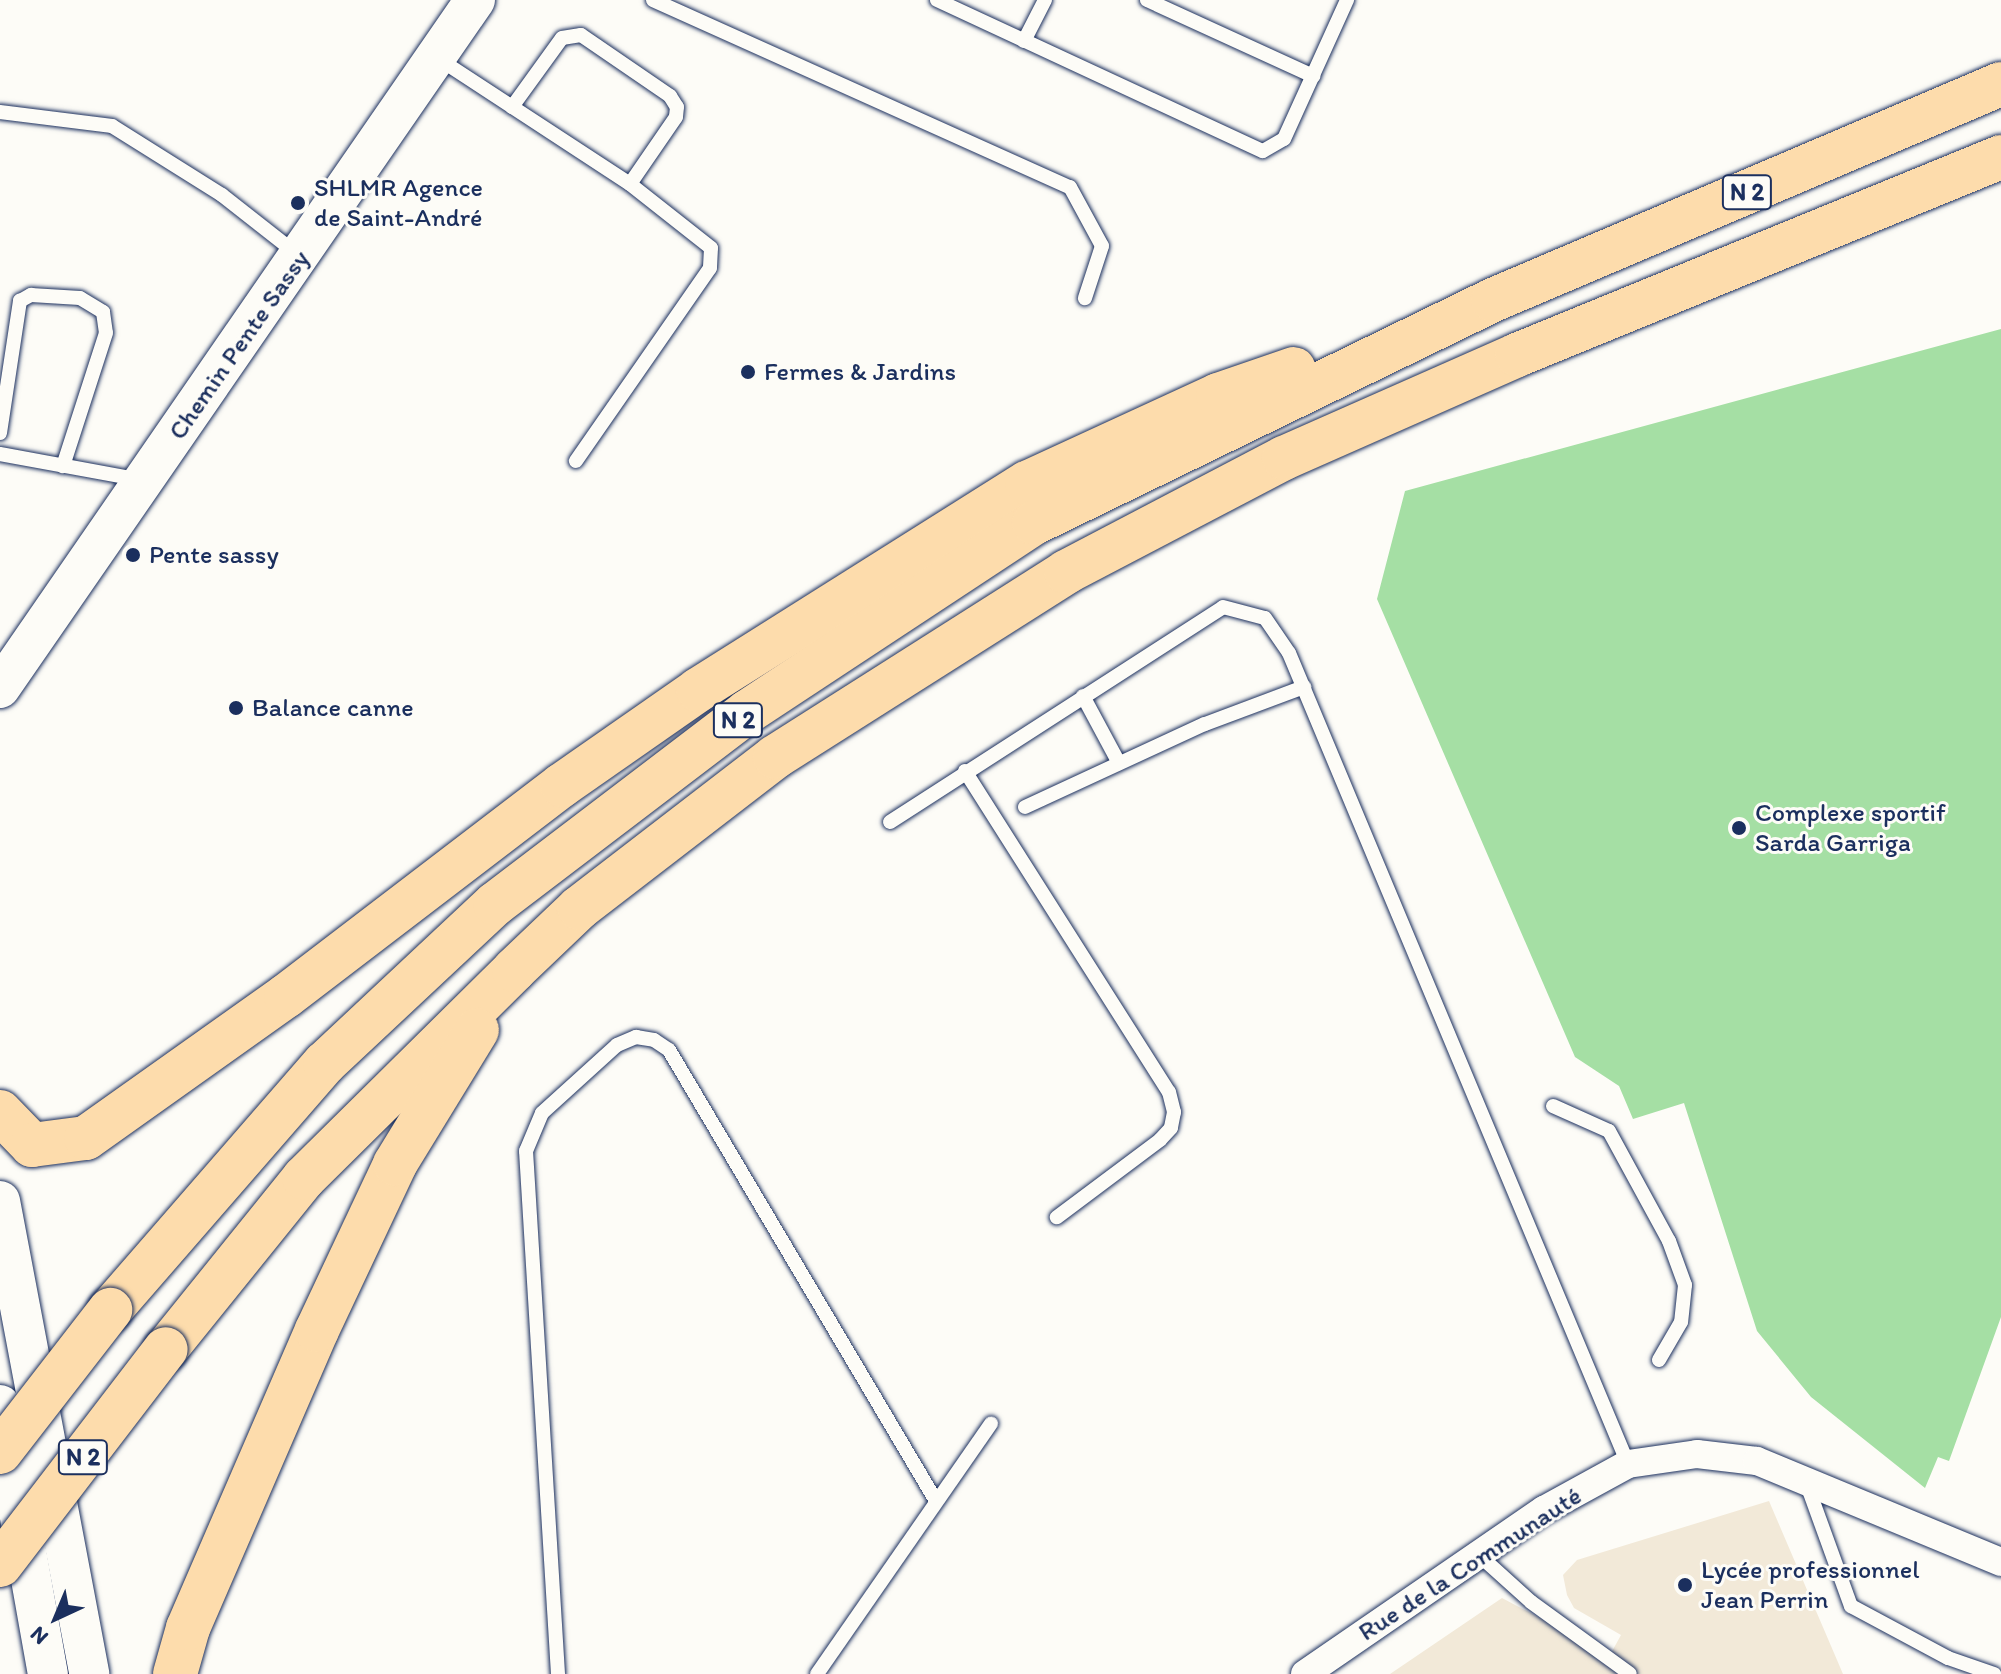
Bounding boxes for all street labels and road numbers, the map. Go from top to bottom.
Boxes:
road number: N 2 [1721,172,1773,212]
street label: Chemin Pente Sassy [162,244,316,446]
road number: N 2 [712,700,764,740]
road number: N 2 [57,1437,109,1477]
street label: Rue de la Communauté [1353,1480,1587,1648]

